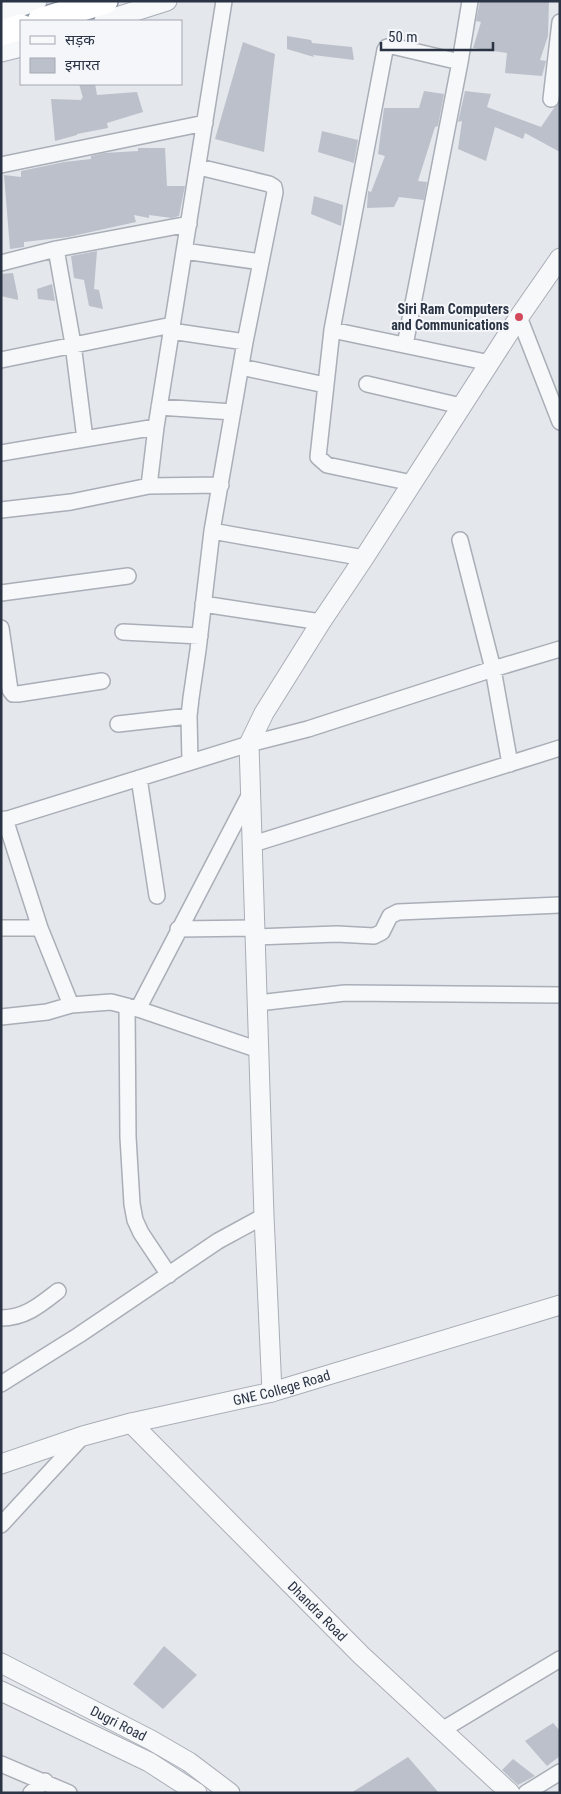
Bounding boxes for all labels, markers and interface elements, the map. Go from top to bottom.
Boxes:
legend [20,20,182,85]
scale bar [381,20,494,52]
text: 50 m [388,28,418,46]
text: सड़क [65,31,95,49]
text: इमारत [65,56,100,74]
place label: Siri Ram Computers and Communications [391,301,509,333]
marker: Siri Ram Computers and Communications [513,311,525,323]
street label: GNE College Road [231,1367,332,1408]
street label: Dhandra Road [285,1578,350,1644]
street label: Dugri Road [88,1702,149,1744]

